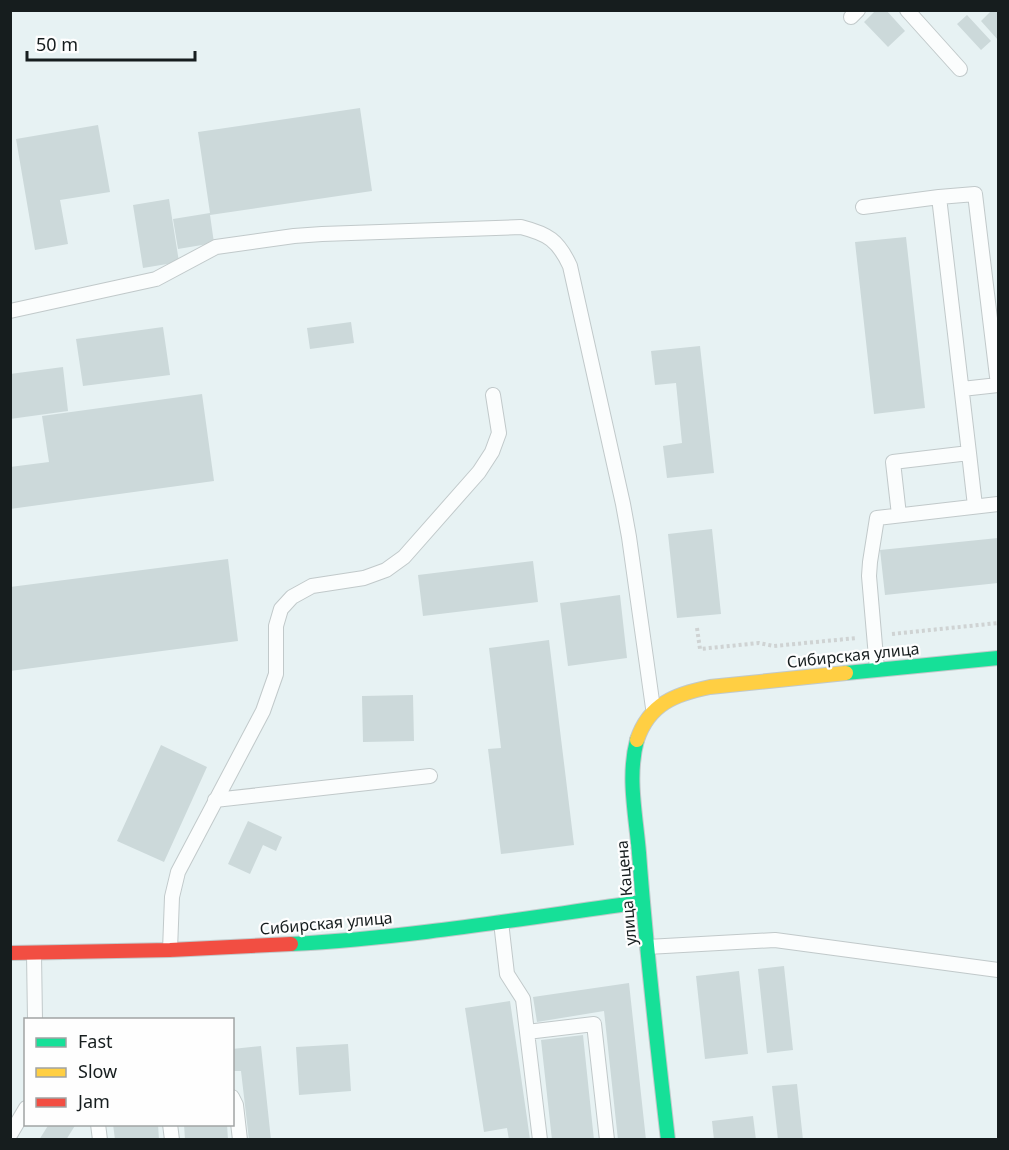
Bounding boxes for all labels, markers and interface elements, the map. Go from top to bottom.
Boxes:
scale bar [27,24,195,62]
text: 50 m [36,32,78,56]
street label: Сибирская улица [786,637,920,673]
street label: улица Кацена [610,839,642,947]
street label: Сибирская улица [259,906,393,940]
legend [24,1018,234,1126]
text: Fast [78,1029,113,1053]
text: Slow [78,1059,117,1083]
text: Jam [76,1089,110,1113]

